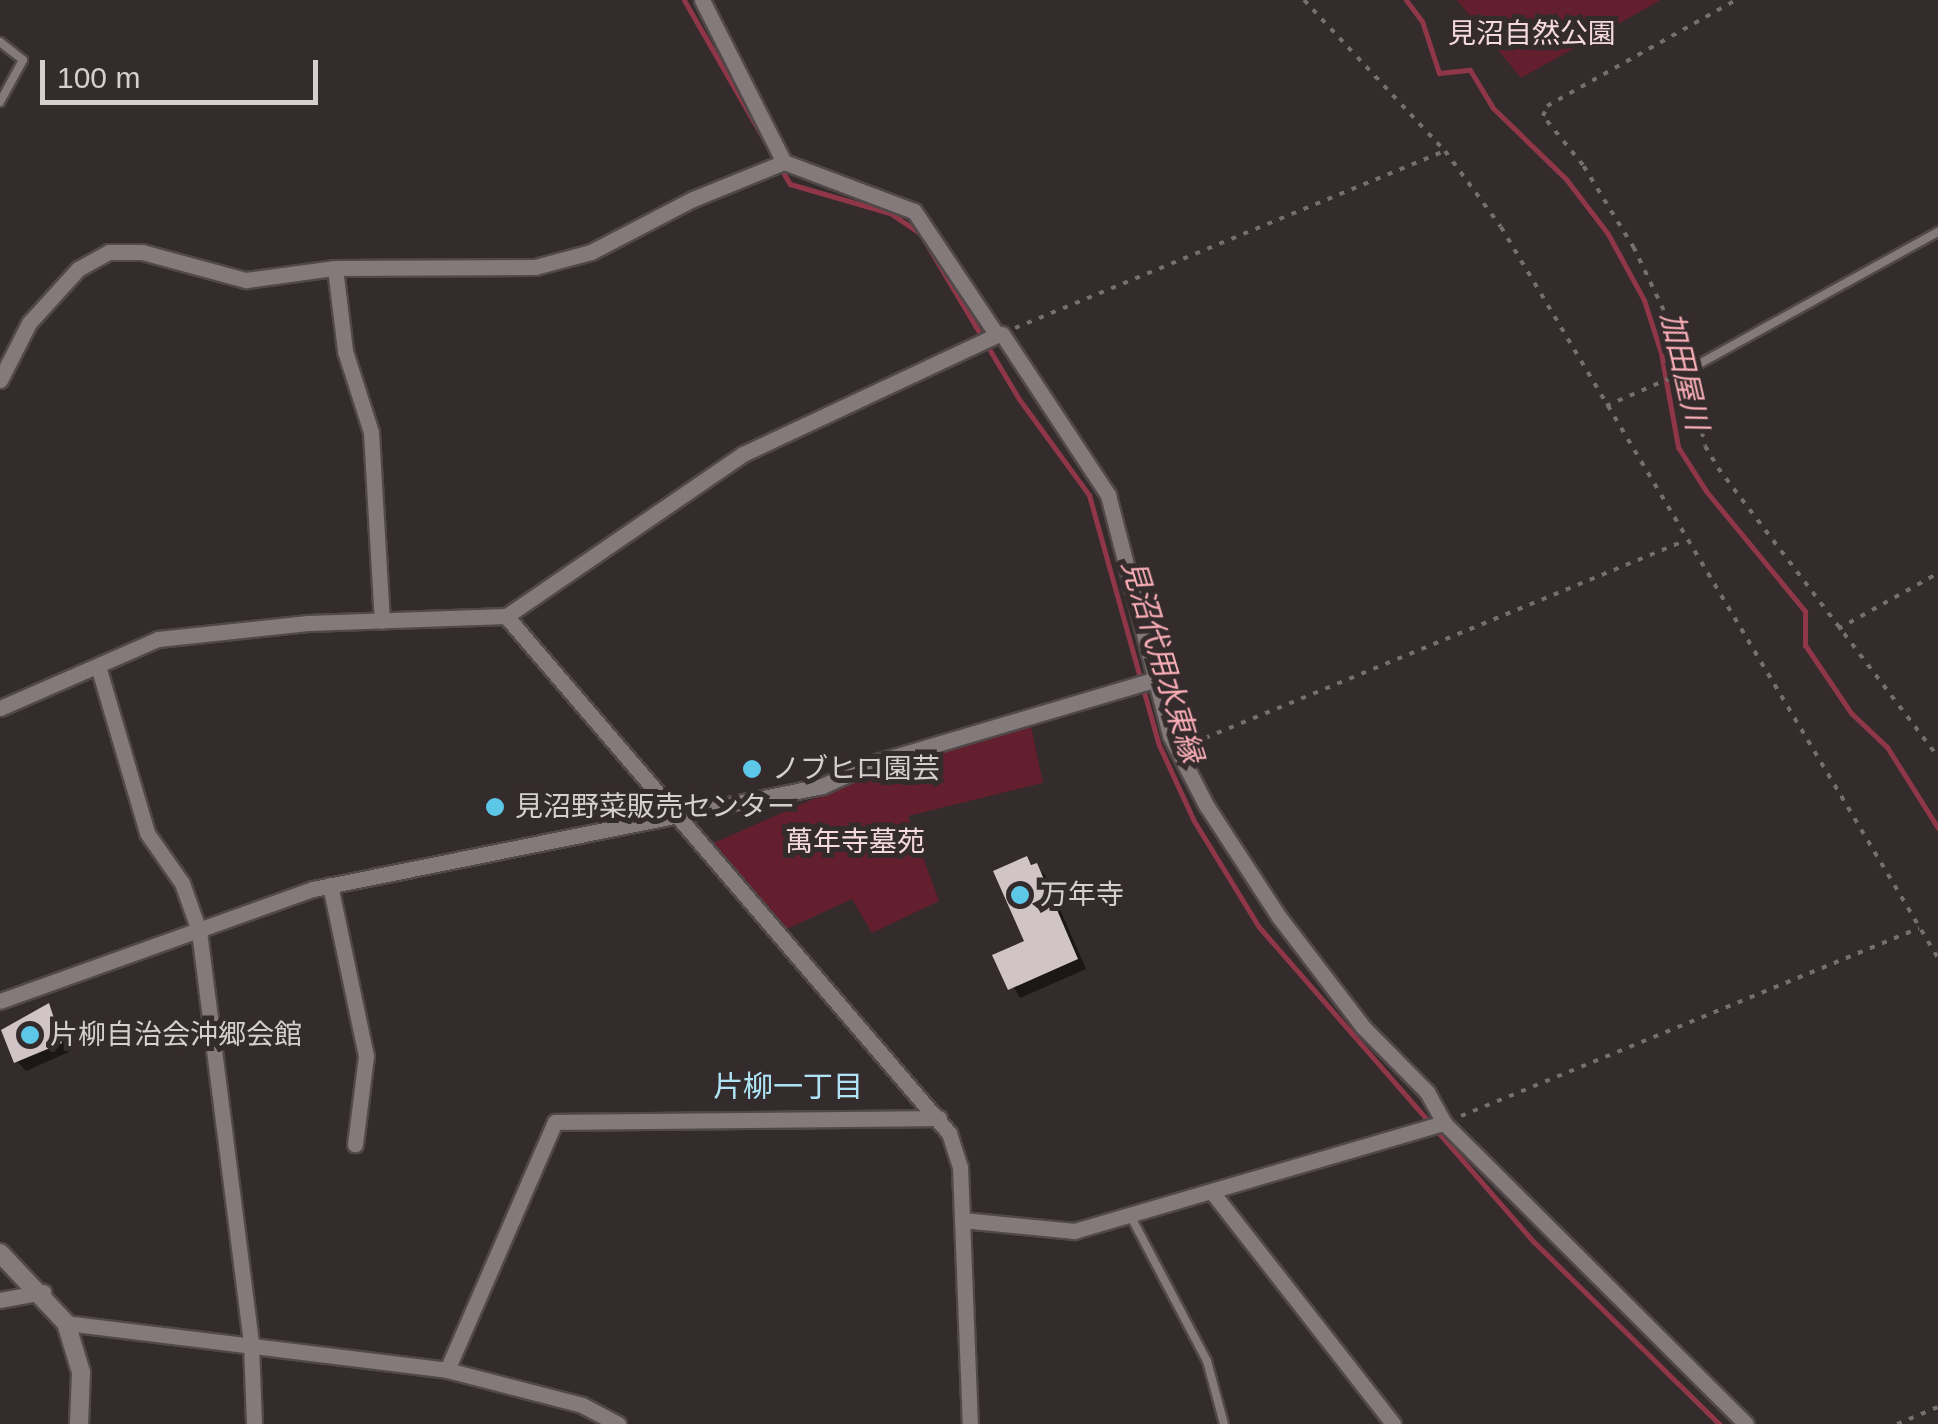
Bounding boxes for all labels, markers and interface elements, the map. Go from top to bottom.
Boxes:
park label: 見沼自然公園 [1448,17,1616,51]
scale bar [45,40,322,102]
text: 100 m [57,61,140,94]
water label: 加田屋川 [1653,308,1715,434]
water label: 見沼代用水東縁 [1114,555,1210,767]
place label: ノブヒロ園芸 [772,752,940,786]
marker: ノブヒロ園芸 [741,758,763,780]
place label: 見沼野菜販売センター [515,790,795,824]
marker: 見沼野菜販売センター [484,796,506,818]
park label: 萬年寺墓苑 [785,825,925,859]
place label: 万年寺 [1040,878,1124,912]
marker: 万年寺 [1009,884,1031,906]
place label: 片柳自治会沖郷会館 [50,1018,302,1052]
marker: 片柳自治会沖郷会館 [19,1024,41,1046]
district label: 片柳一丁目 [713,1069,863,1105]

